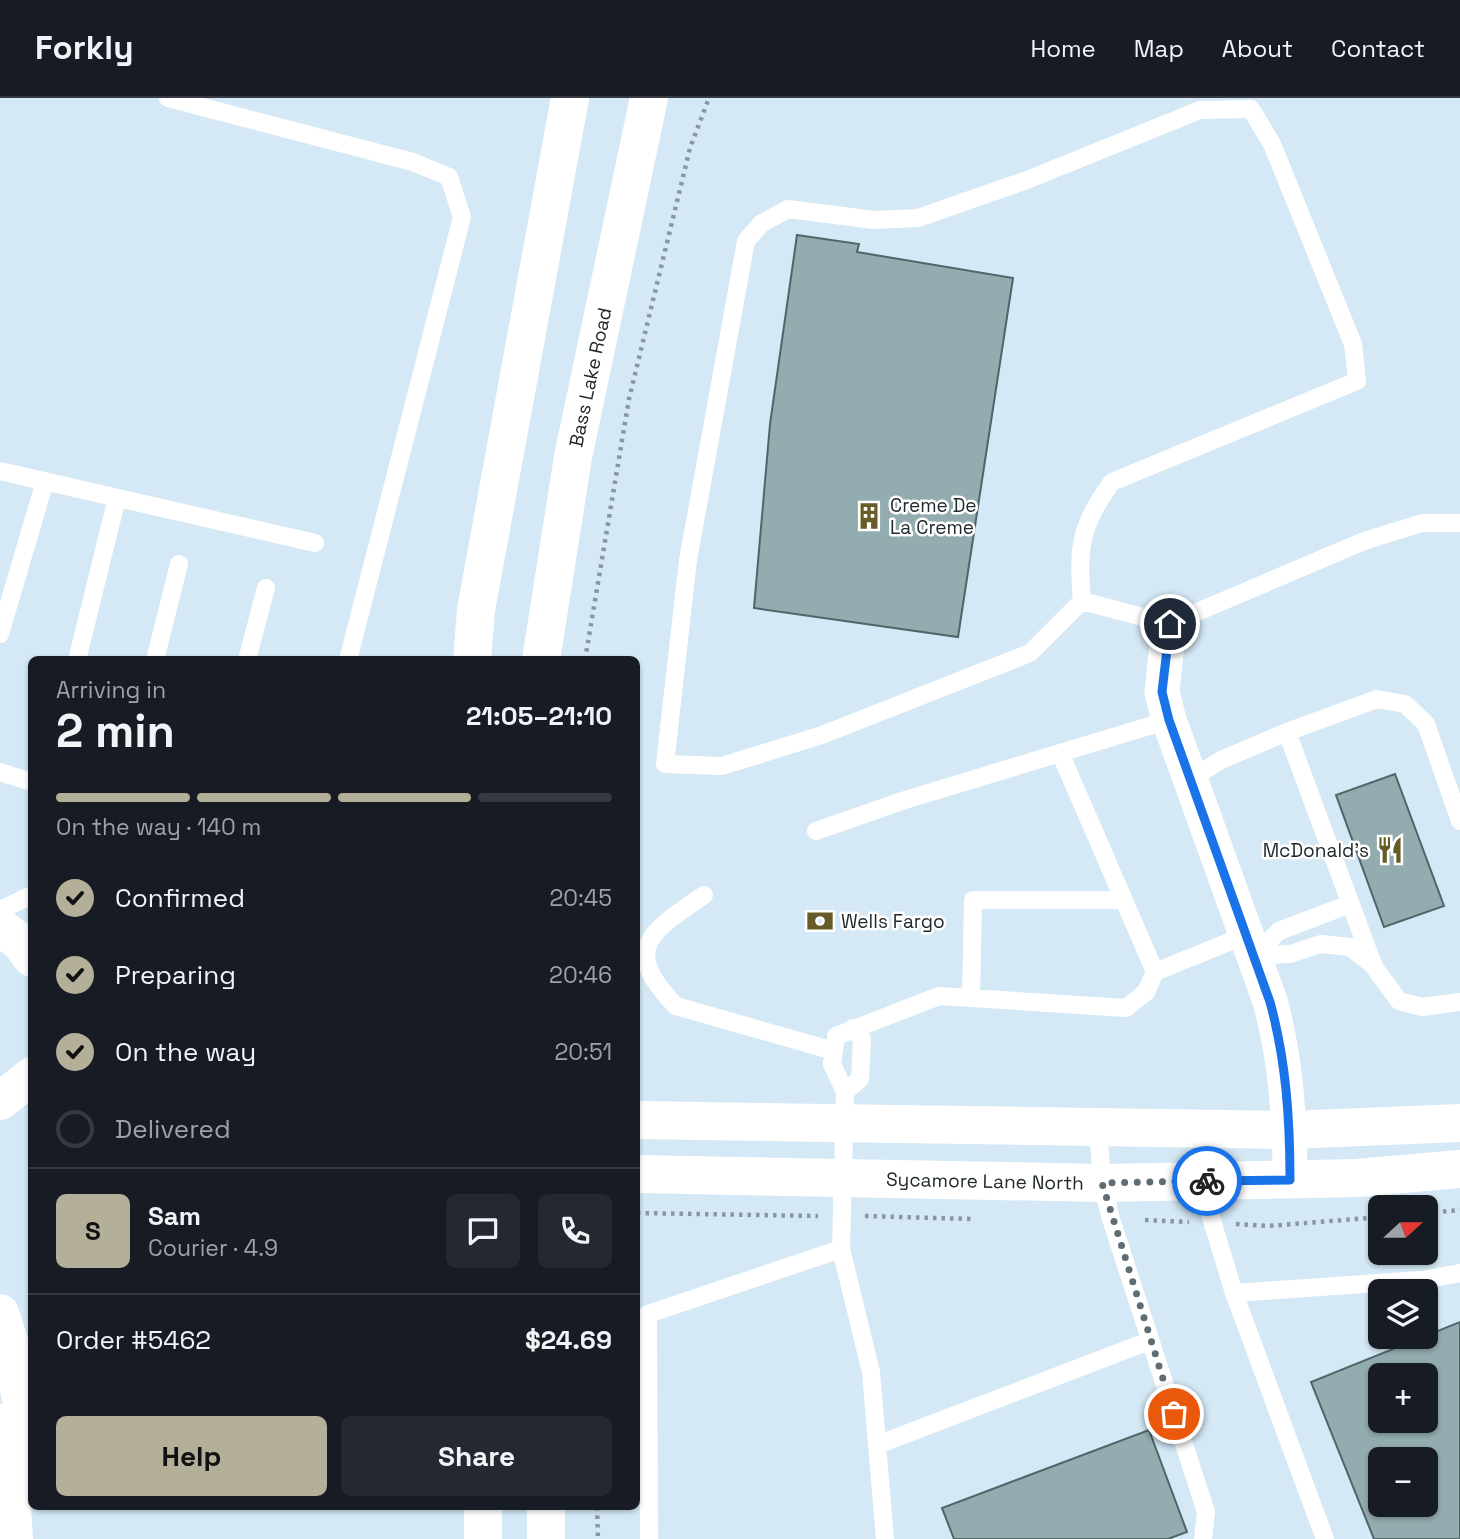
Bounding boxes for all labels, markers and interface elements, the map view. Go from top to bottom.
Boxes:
text: Forkly [35,27,133,69]
text: Home [1030,33,1096,64]
text: Map [1134,33,1184,64]
text: About [1222,33,1293,64]
text: Contact [1331,33,1425,64]
street label: Bass Lake Road [563,305,617,450]
place label: Creme De La Creme [890,493,977,540]
building icon: Creme De La Creme [854,501,884,531]
pin [1140,594,1200,654]
icon: home [1151,605,1189,643]
text: Arriving in [56,675,166,705]
text: 21:05–21:10 [466,699,612,733]
text: 2 min [56,702,175,760]
text: On the way · 140 m [56,812,261,842]
restaurant icon: McDonald's [1375,835,1405,865]
place label: McDonald's [1263,838,1369,863]
icon: check [56,879,94,917]
text: Confirmed [115,881,245,915]
text: 20:45 [549,883,612,913]
bank icon: Wells Fargo [805,906,835,936]
place label: Wells Fargo [841,909,945,934]
icon: check [56,956,94,994]
text: Preparing [115,958,236,992]
text: 20:46 [549,960,612,990]
icon: check [56,1033,94,1071]
text: On the way [115,1035,256,1069]
text: 20:51 [555,1037,612,1067]
text: Delivered [115,1112,231,1146]
courier [1172,1146,1242,1216]
icon: bike [1188,1162,1226,1200]
street label: Sycamore Lane North [886,1167,1084,1196]
button: chat [446,1194,520,1268]
button: phone [538,1194,612,1268]
north arrow [1368,1195,1438,1265]
map controls [1368,1195,1438,1517]
text: Sam [148,1199,201,1233]
text: S [85,1214,101,1248]
text: Courier · 4.9 [148,1233,278,1263]
button: layers [1368,1279,1438,1349]
text: Order #5462 [56,1323,211,1357]
text: $24.69 [525,1323,612,1357]
button: + [1368,1363,1438,1433]
pin [1144,1384,1204,1444]
icon: bag [1155,1395,1193,1433]
button: Help [56,1416,327,1496]
button: Share [341,1416,612,1496]
button: − [1368,1447,1438,1517]

